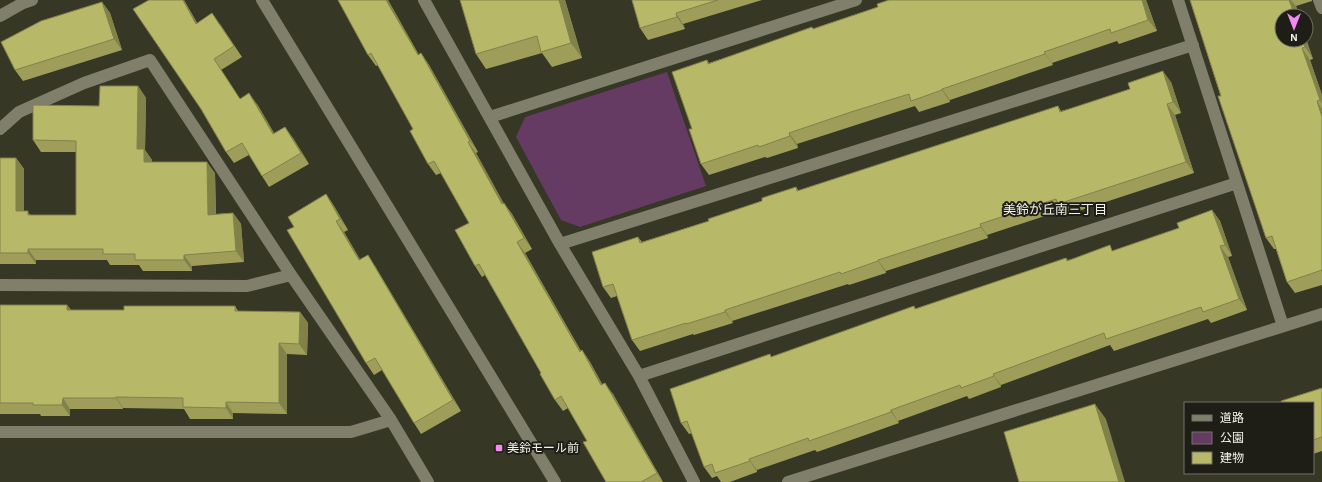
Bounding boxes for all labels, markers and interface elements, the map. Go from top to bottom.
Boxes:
north arrow [1274,8,1314,48]
text: N [1290,32,1298,43]
district label: 美鈴が丘南三丁目 [1003,202,1107,217]
legend [1184,402,1314,474]
text: 道路 [1220,411,1244,424]
text: 公園 [1220,432,1244,444]
place label: 美鈴モール前 [507,441,579,454]
marker: 美鈴モール前 [494,443,504,453]
text: 建物 [1220,451,1244,464]

